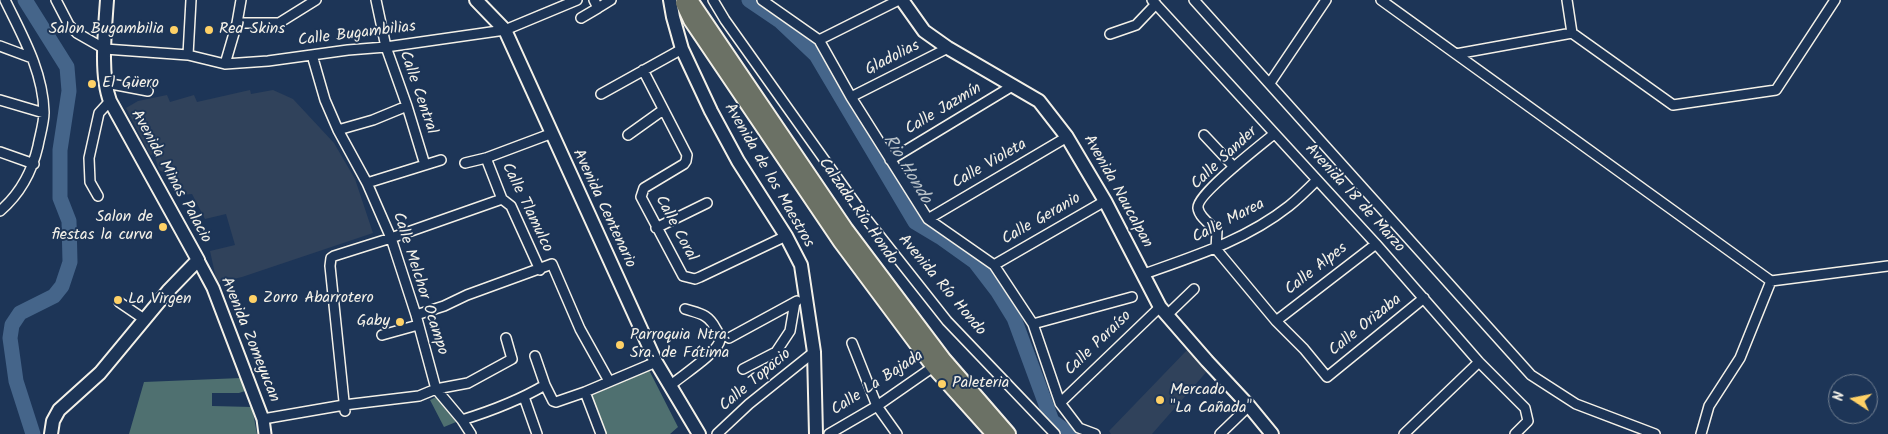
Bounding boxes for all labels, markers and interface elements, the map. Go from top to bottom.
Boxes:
street label: Calle Bugambilias [297,18,417,52]
place label: Salon Bugambilia [49,20,164,40]
place label: Red Skins [219,20,285,40]
marker: Salon Bugambilia [168,24,180,36]
marker: Red Skins [203,24,215,36]
street label: Gladolias [863,37,923,81]
street label: Calle Central [394,49,440,137]
place label: El Güero [102,74,159,94]
marker: El Güero [86,78,98,90]
street label: Calle Jazmín [902,80,986,140]
street label: Avenida de los Maestros [719,100,817,252]
street label: Avenida Minas Palacio [125,107,215,247]
street label: Calle Sander [1188,123,1262,195]
water label: Rio Hondo [877,131,935,209]
street label: Avenida Naucalpan [1078,132,1156,252]
street label: Calle Violeta [949,136,1031,194]
street label: Avenida 18 de Marzo [1300,140,1408,258]
street label: Avenida Centenario [567,146,639,272]
street label: Calzada Río Hondo [813,155,901,269]
street label: Calle Tlamulco [496,160,556,256]
street label: Calle Geranio [999,190,1085,250]
street label: Calle Coral [650,193,700,265]
street label: Calle Marea [1190,196,1268,248]
place label: Salon de fiestas la curva [51,208,153,246]
street label: Calle Melchor Ocampo [387,210,451,358]
marker: Salon de fiestas la curva [157,221,169,233]
street label: Avenida Río Hondo [893,231,989,341]
street label: Calle Alpes [1282,240,1352,300]
street label: Avenida Zomeyucan [215,275,283,405]
place label: Zorro Abarrotero [263,289,374,309]
place label: La Virgen [128,290,192,310]
street label: Calle Orizaba [1326,291,1406,361]
marker: Zorro Abarrotero [247,293,259,305]
marker: La Virgen [112,294,124,306]
street label: Calle Paraíso [1062,307,1136,381]
place label: Gaby [357,312,390,332]
marker: Gaby [394,316,406,328]
place label: Parroquia Ntra. Sra. de Fátima [630,326,731,364]
marker: Parroquia Ntra. Sra. de Fátima [614,339,626,351]
street label: Calle Topacio [716,345,796,417]
street label: Calle La Bajada [828,347,928,421]
place label: Paleteria [952,374,1009,394]
north arrow [1828,374,1878,424]
marker: Paleteria [936,378,948,390]
place label: Mercado "La Cañada" [1170,381,1252,419]
text: N [1828,390,1851,403]
marker: Mercado "La Cañada" [1154,394,1166,406]

